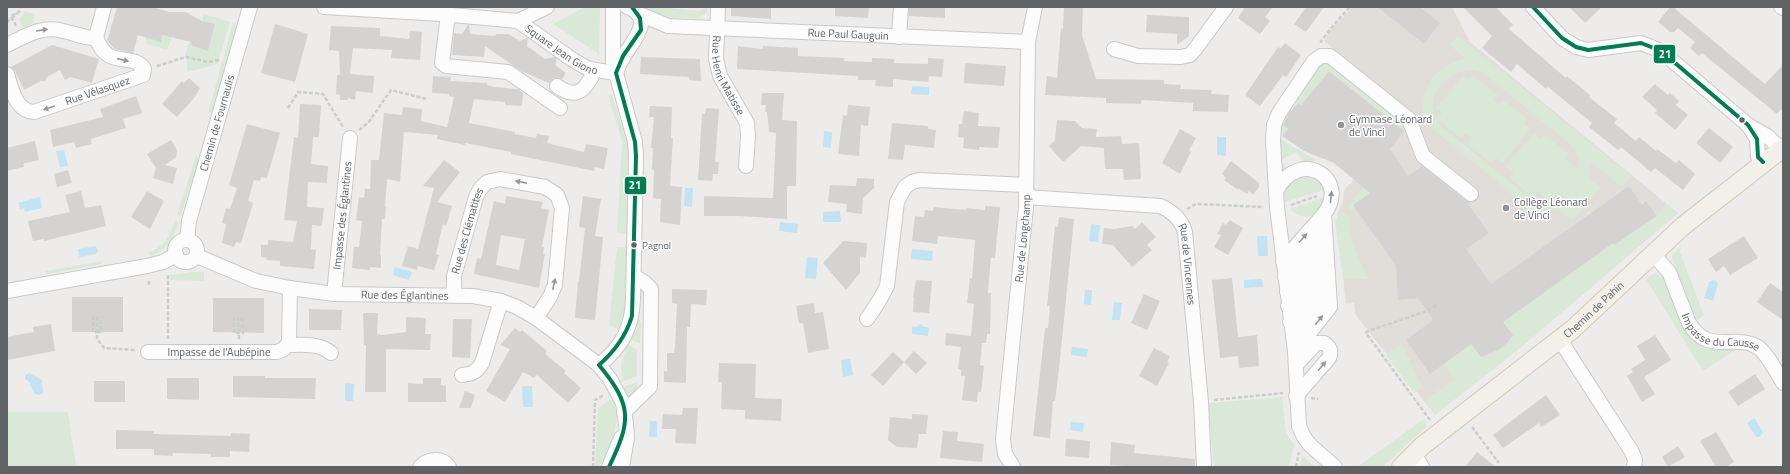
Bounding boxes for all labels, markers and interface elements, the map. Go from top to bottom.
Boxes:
street label: Square Jean Giono [522,21,599,78]
street label: Rue Paul Gauguin [807,24,889,44]
one-way arrow [36,27,49,33]
street label: Rue Henri Matisse [708,35,749,119]
line badge: 21 [1653,44,1676,64]
text: 21 [1659,46,1671,62]
one-way arrow [117,57,129,63]
street label: Rue Vélasquez [63,72,132,109]
street label: Chemin de Fournaulis [196,73,238,173]
one-way arrow [42,105,54,111]
place label: Gymnase Léonard de Vinci [1349,111,1432,140]
unlabelled marker [1737,115,1747,125]
marker: Gymnase Léonard de Vinci [1336,120,1346,130]
street label: Impasse des Églantines [329,160,356,270]
line badge: 21 [624,176,647,195]
text: 21 [629,177,641,193]
one-way arrow [515,179,527,185]
street label: Rue des Clématites [447,185,487,276]
one-way arrow [1328,191,1335,203]
street label: Rue de Longchamp [1011,194,1034,283]
place label: Collège Léonard de Vinci [1514,194,1588,223]
marker: Collège Léonard de Vinci [1501,203,1511,213]
street label: Rue de Vincennes [1174,221,1200,306]
one-way arrow [1299,233,1308,243]
place label: Pagnol [642,238,671,253]
marker: Pagnol [629,240,639,250]
street label: Chemin de Pahin [1560,277,1627,342]
one-way arrow [552,278,558,290]
street label: Rue des Églantines [361,286,449,304]
street label: Impasse du Causse [1678,311,1763,355]
one-way arrow [1315,315,1324,326]
street label: Impasse de l'Aubépine [167,344,271,360]
one-way arrow [1317,361,1326,372]

